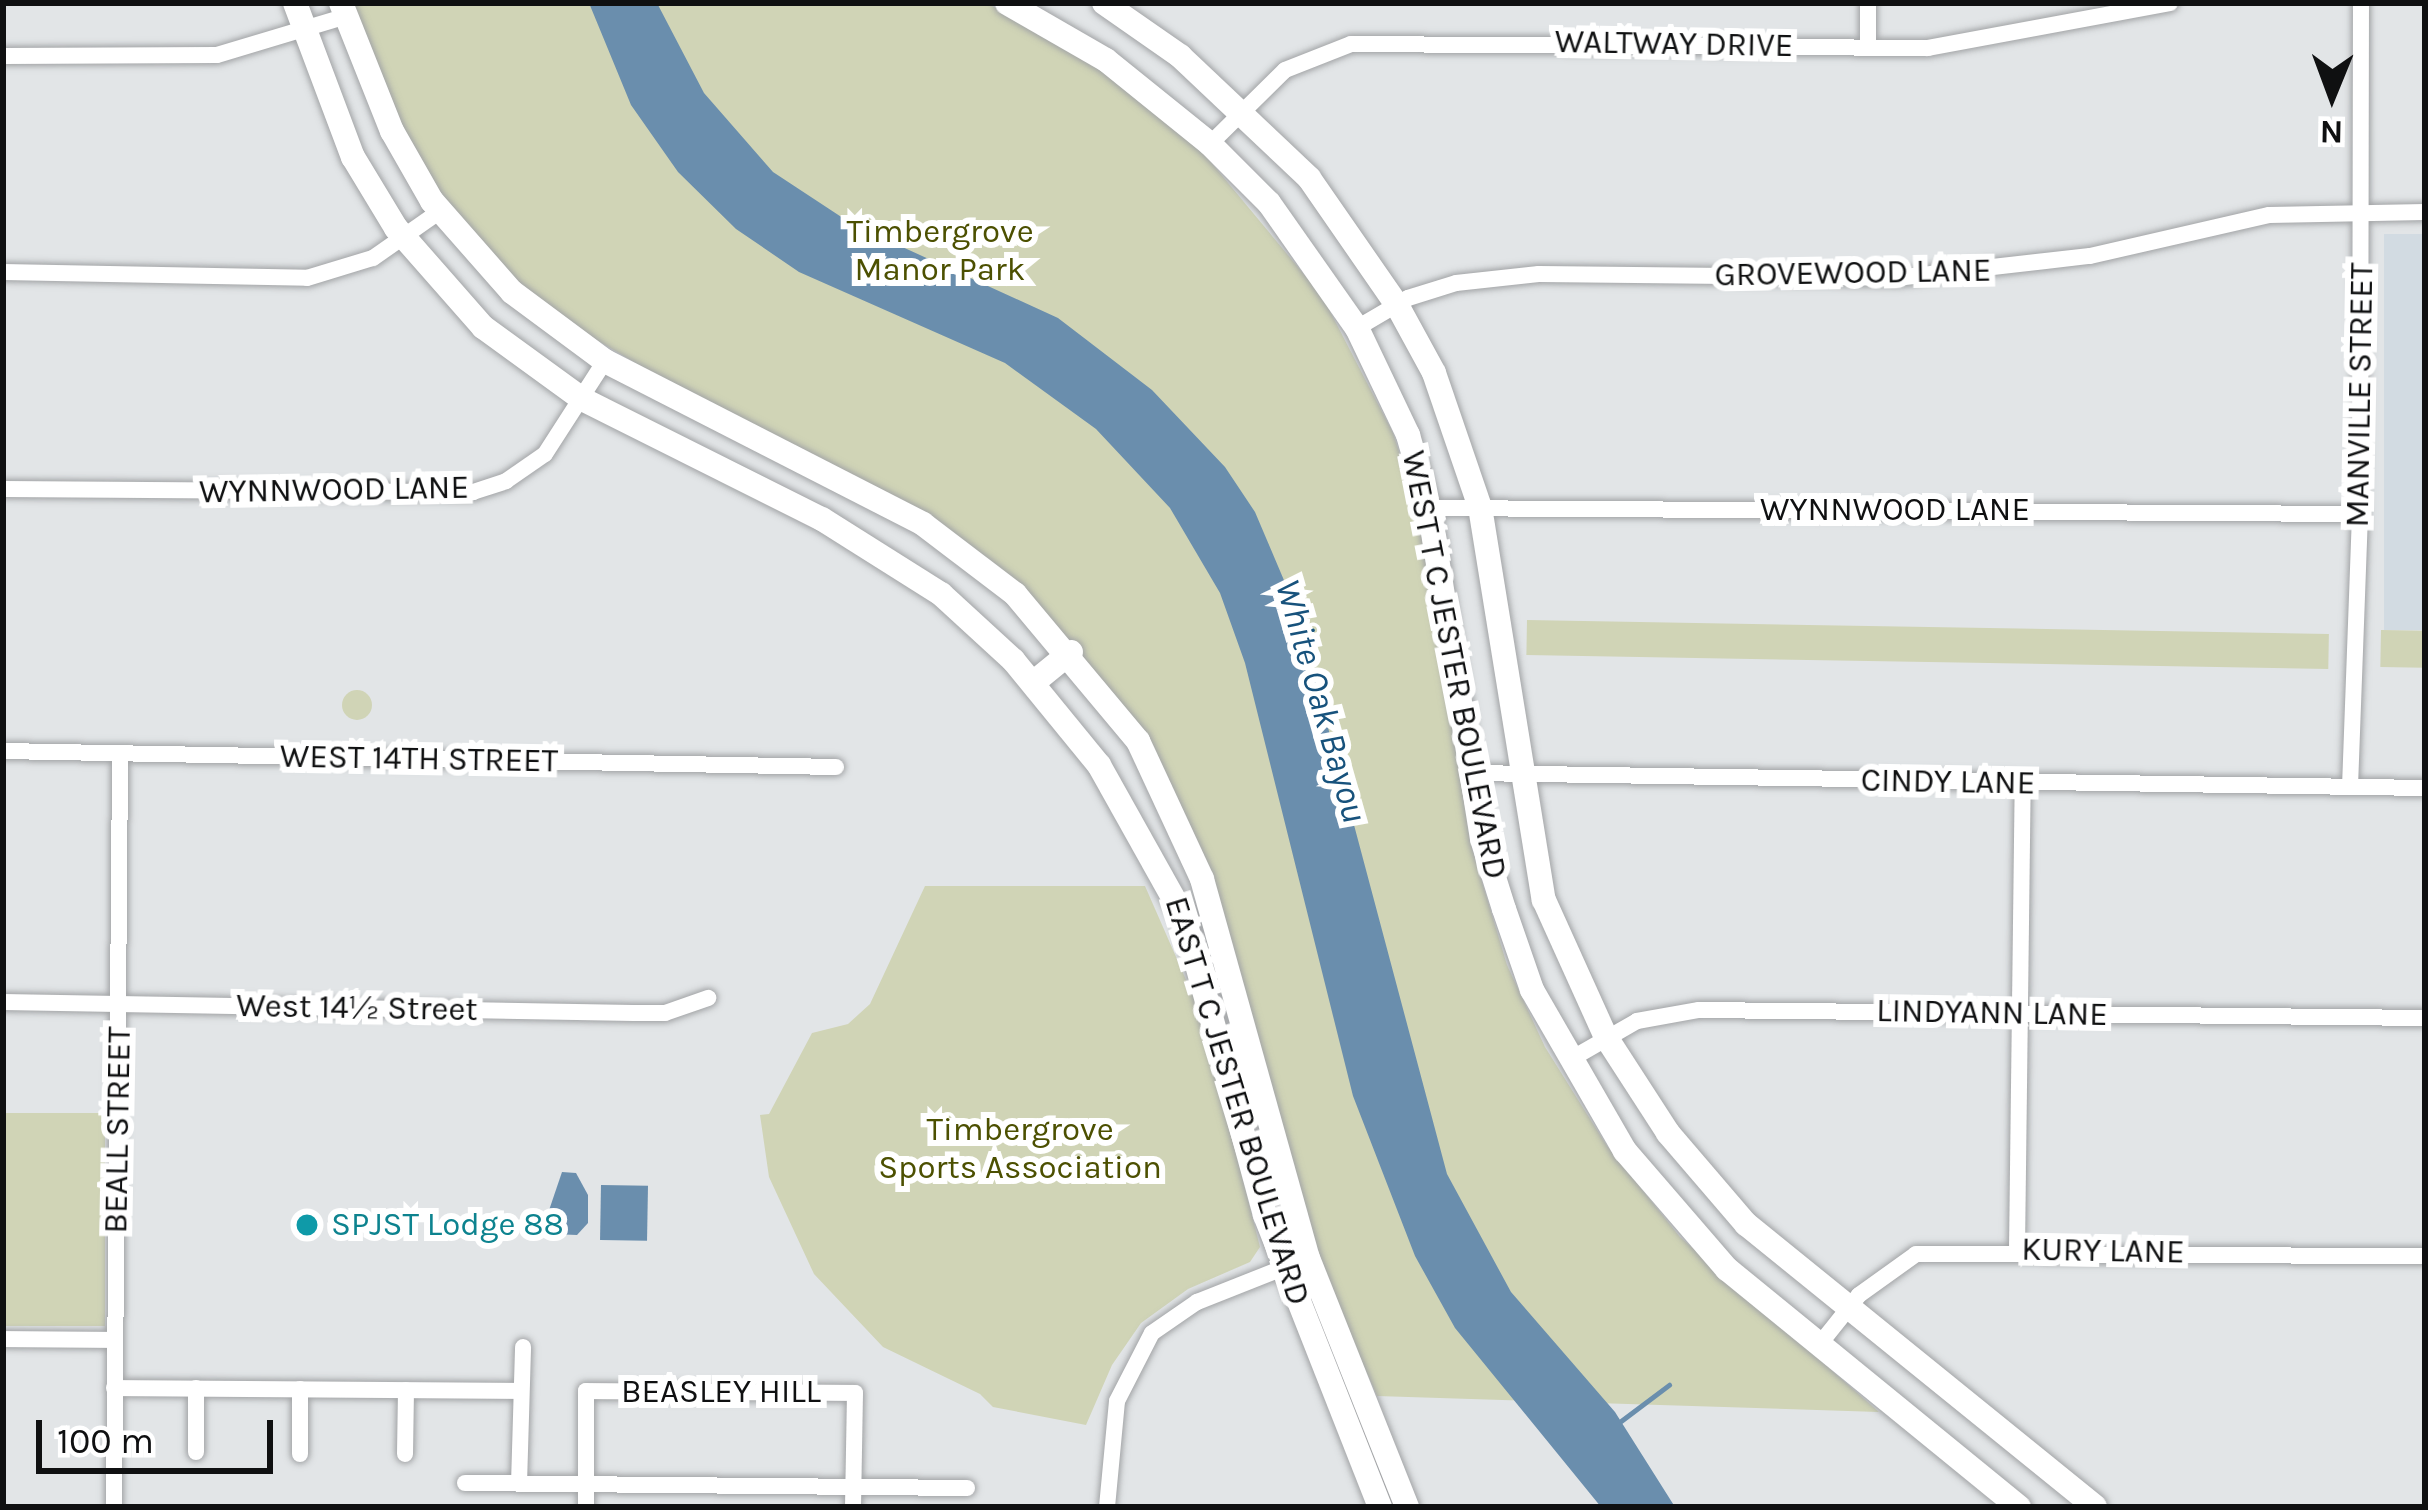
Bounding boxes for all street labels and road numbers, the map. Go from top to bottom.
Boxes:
street label: WALTWAY DRIVE [1554,22,1794,66]
street label: GROVEWOOD LANE [1714,251,1992,295]
street label: MANVILLE STREET [2338,262,2382,528]
street label: WEST T C JESTER BOULEVARD [1393,447,1515,883]
street label: WYNNWOOD LANE [199,468,469,512]
street label: WYNNWOOD LANE [1760,490,2030,530]
street label: WEST 14TH STREET [279,737,559,781]
street label: CINDY LANE [1860,761,2036,803]
street label: EAST T C JESTER BOULEVARD [1156,892,1318,1310]
street label: West 14½ Street [236,986,478,1030]
street label: LINDYANN LANE [1876,991,2108,1035]
street label: BEALL STREET [96,1026,140,1234]
street label: KURY LANE [2021,1230,2185,1272]
street label: BEASLEY HILL [621,1372,821,1412]

